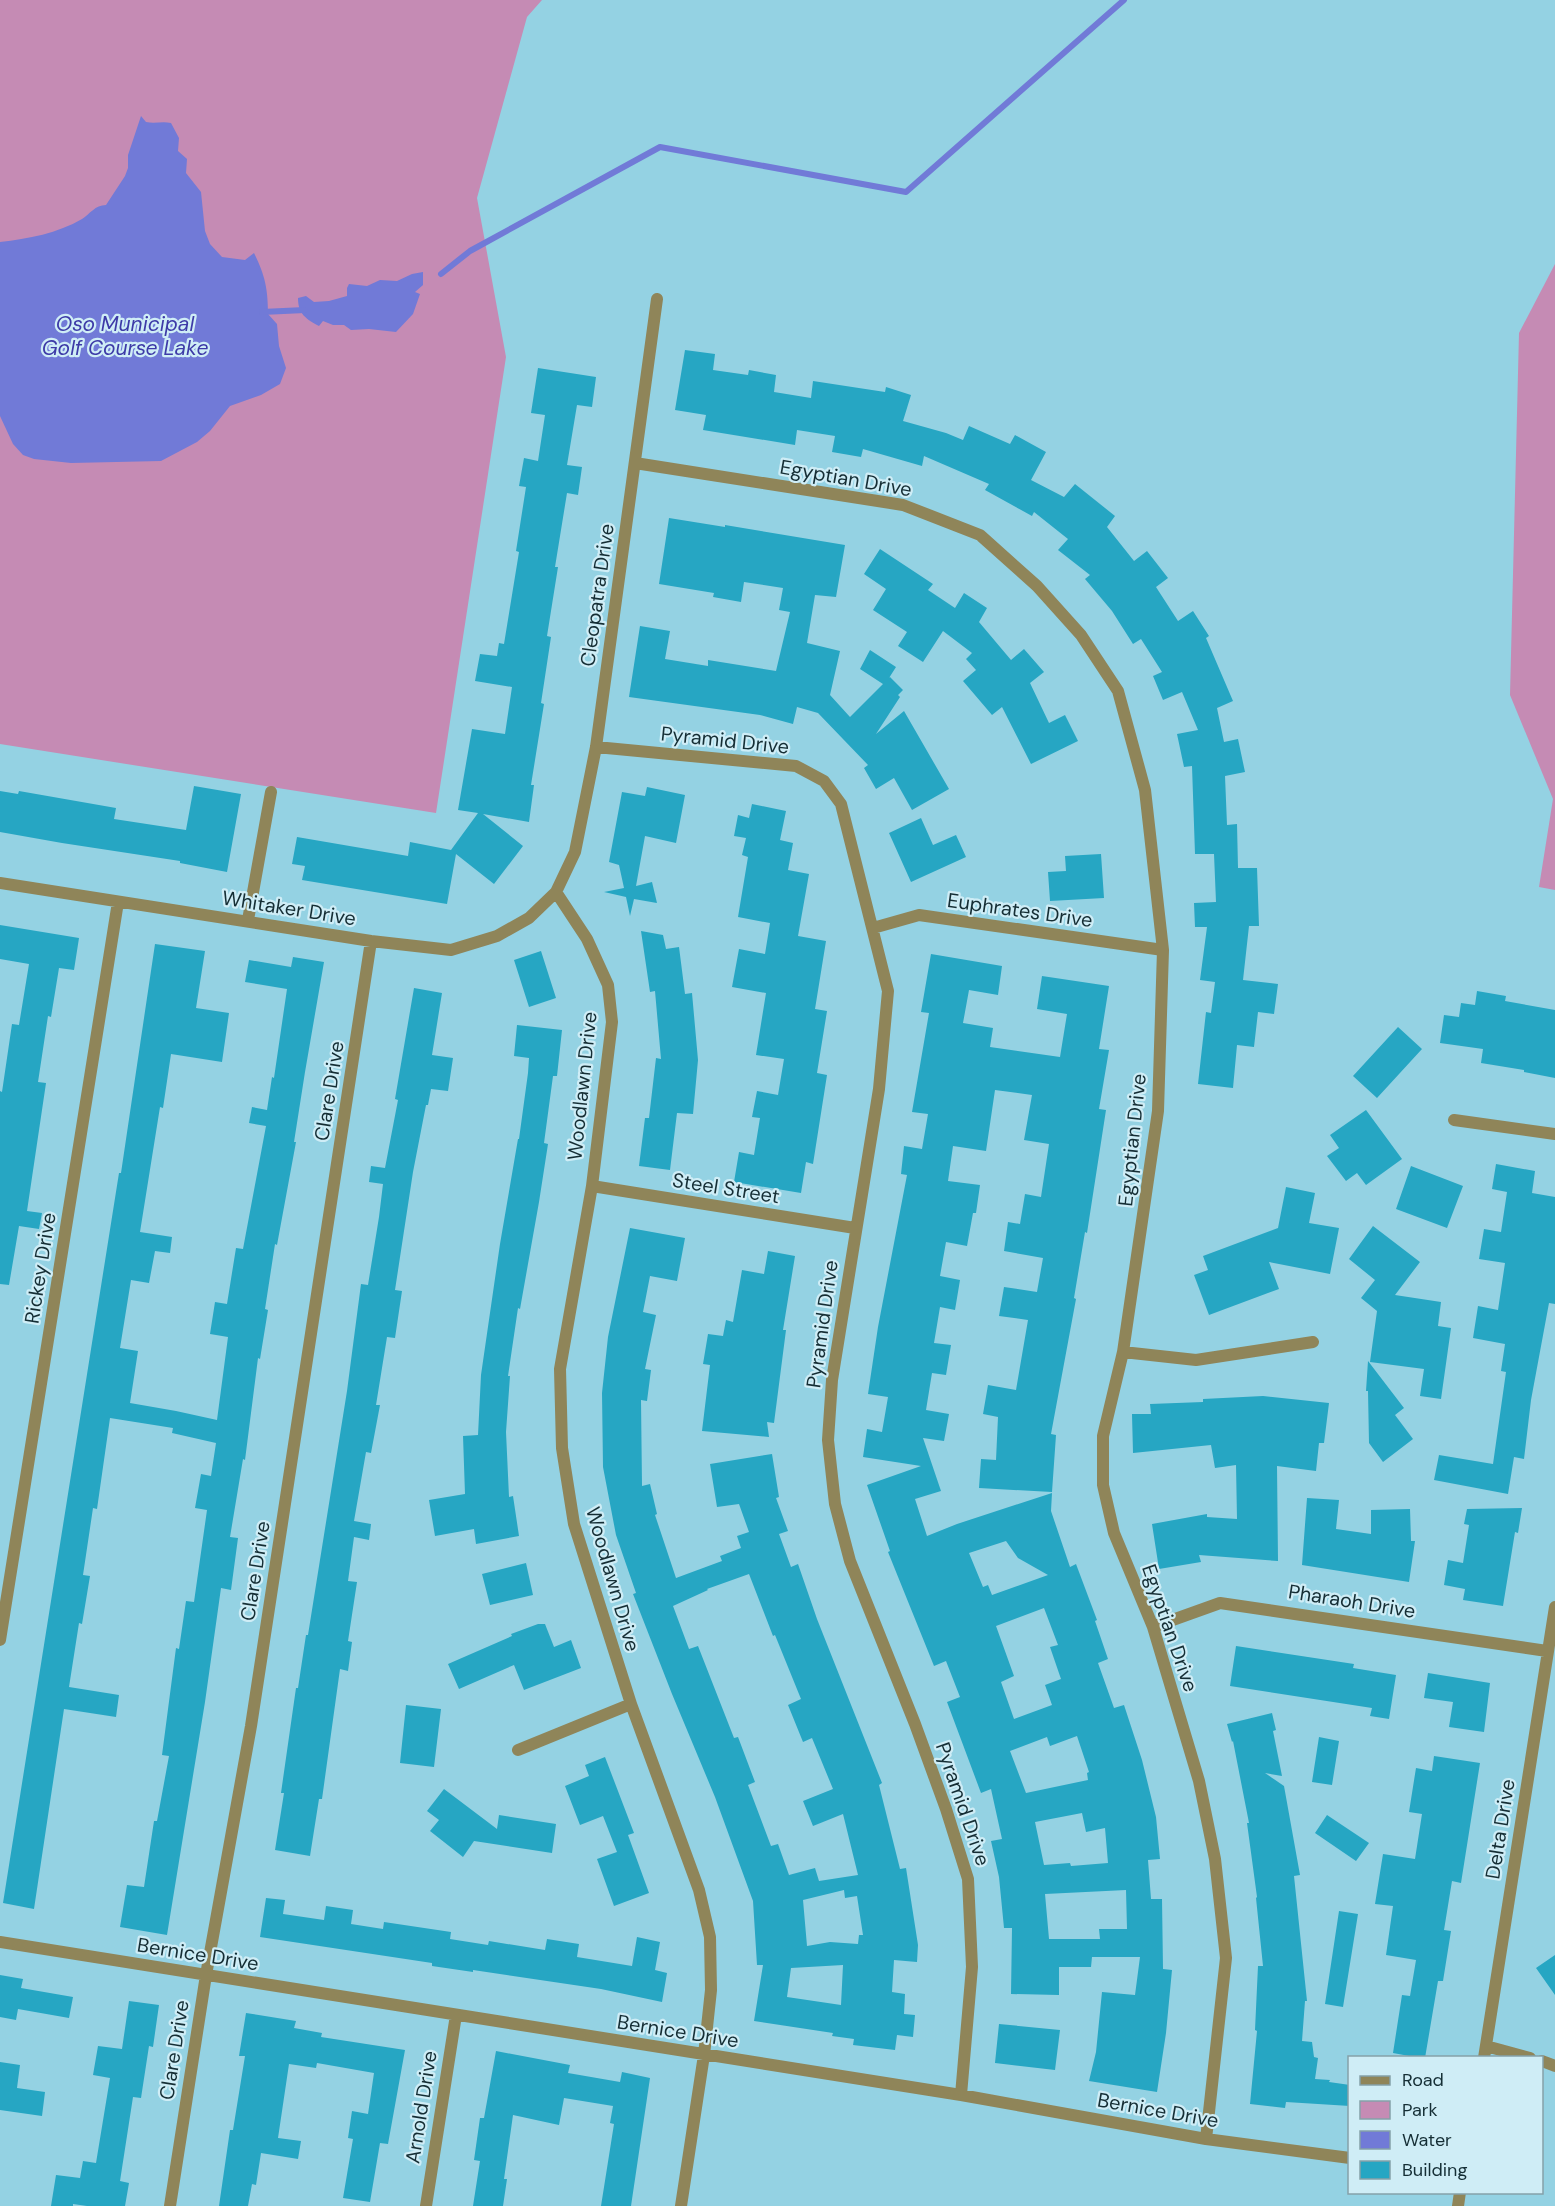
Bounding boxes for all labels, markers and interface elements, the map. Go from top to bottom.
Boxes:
water label: Oso Municipal Golf Course Lake [42,310,208,362]
street label: Egyptian Drive [778,454,914,502]
street label: Cleopatra Drive [574,522,620,668]
street label: Pyramid Drive [660,720,790,760]
street label: Whitaker Drive [220,885,358,931]
street label: Euphrates Drive [946,887,1094,933]
street label: Woodlawn Drive [561,1010,603,1162]
street label: Clare Drive [308,1039,350,1143]
street label: Egyptian Drive [1112,1072,1152,1208]
street label: Steel Street [670,1167,782,1209]
street label: Rickey Drive [18,1211,62,1325]
street label: Pyramid Drive [800,1258,844,1390]
street label: Woodlawn Drive [580,1504,646,1654]
street label: Clare Drive [234,1519,276,1623]
street label: Egyptian Drive [1136,1561,1204,1695]
street label: Pharaoh Drive [1287,1578,1417,1624]
street label: Pyramid Drive [930,1739,996,1869]
street label: Delta Drive [1479,1777,1521,1881]
street label: Bernice Drive [135,1932,261,1976]
street label: Clare Drive [153,1998,195,2102]
street label: Bernice Drive [615,2009,741,2053]
street label: Arnold Drive [399,2049,443,2165]
legend [1348,2056,1543,2194]
text: Road [1402,2068,1444,2092]
street label: Bernice Drive [1095,2087,1221,2133]
text: Park [1402,2098,1438,2122]
text: Water [1402,2128,1452,2152]
text: Building [1402,2158,1467,2182]

